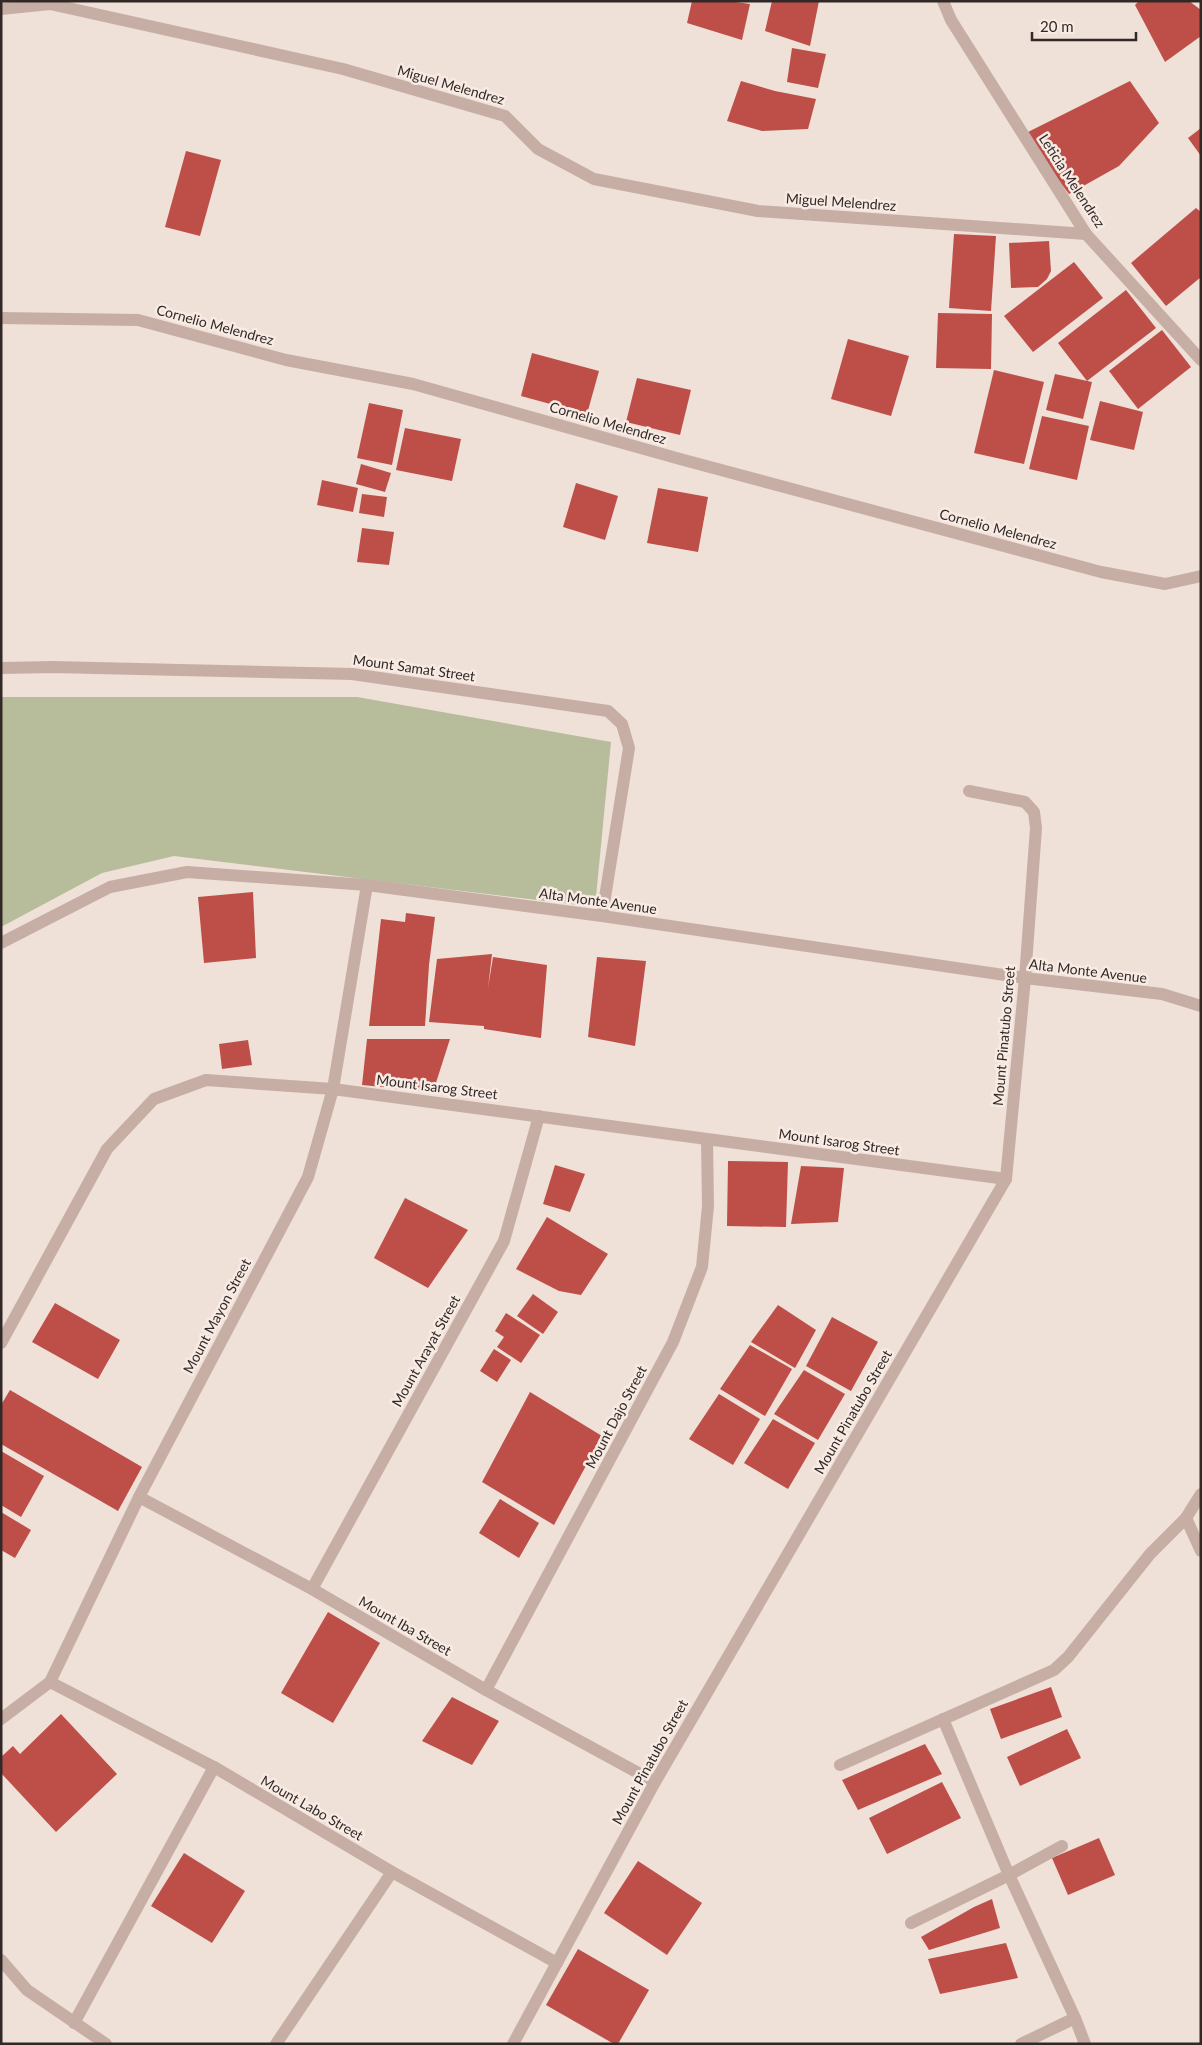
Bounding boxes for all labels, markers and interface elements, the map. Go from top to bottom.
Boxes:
scale bar [1032,10,1136,42]
text: 20 m [1040,17,1074,35]
street label: Miguel Melendrez [396,61,507,108]
street label: Leticia Melendrez [1036,131,1109,231]
street label: Miguel Melendrez [785,189,897,214]
street label: Cornelio Melendrez [155,301,276,348]
street label: Cornelio Melendrez [548,398,668,447]
street label: Cornelio Melendrez [938,505,1059,552]
street label: Mount Samat Street [352,651,476,684]
street label: Alta Monte Avenue [538,884,658,917]
street label: Alta Monte Avenue [1028,955,1148,986]
street label: Mount Pinatubo Street [989,965,1018,1107]
street label: Mount Isarog Street [375,1071,499,1102]
street label: Mount Isarog Street [777,1125,901,1158]
street label: Mount Mayon Street [179,1255,254,1376]
street label: Mount Arayat Street [388,1292,463,1410]
street label: Mount Pinatubo Street [810,1347,895,1477]
street label: Mount Dajo Street [581,1362,650,1471]
street label: Mount Iba Street [356,1592,454,1659]
street label: Mount Pinatubo Street [608,1696,691,1827]
street label: Mount Labo Street [258,1771,366,1844]

